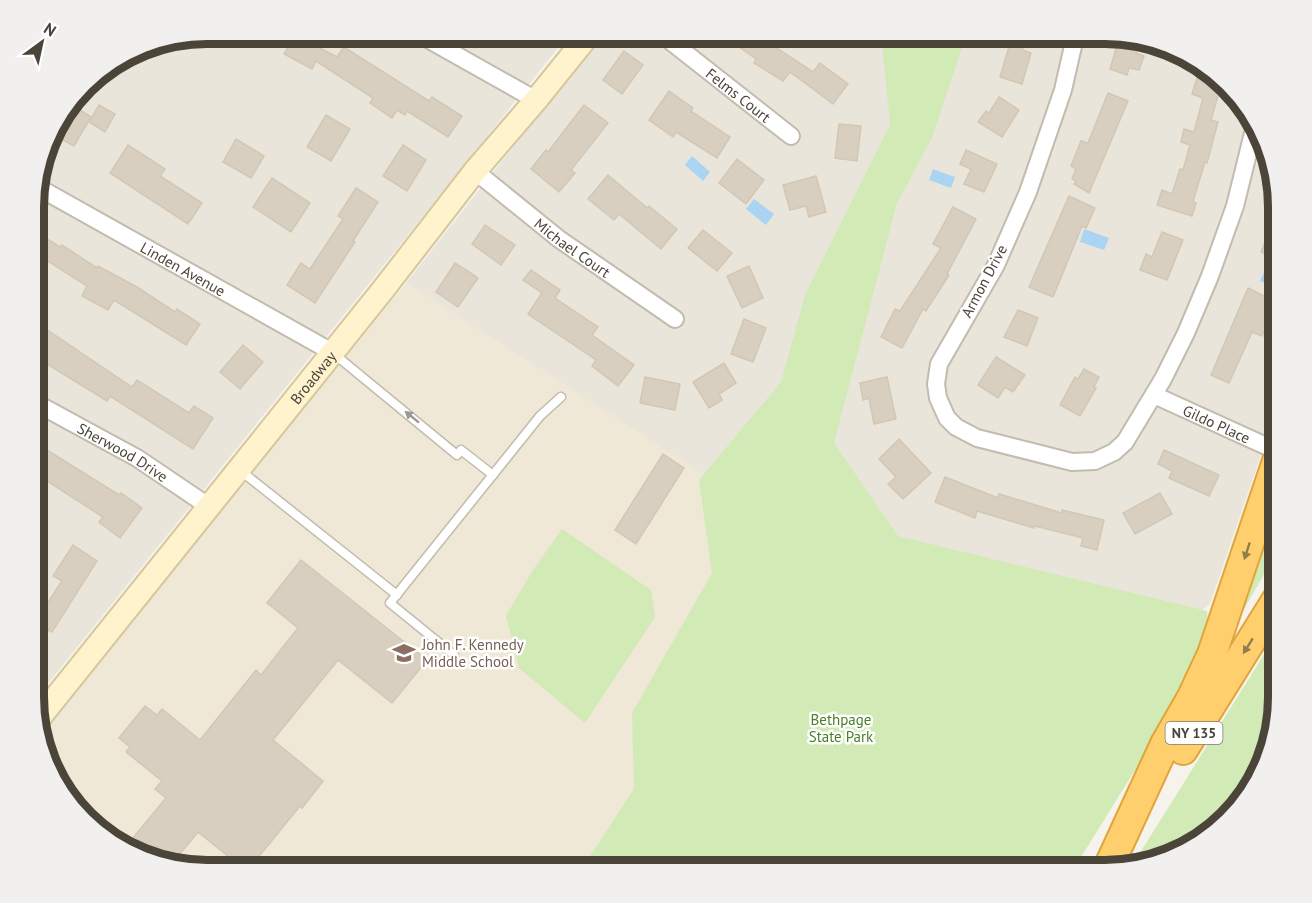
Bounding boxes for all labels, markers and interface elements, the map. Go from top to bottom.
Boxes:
north arrow [12,12,72,72]
text: N [40,18,60,41]
street label: Felms Court [702,63,775,126]
street label: Michael Court [531,214,614,281]
street label: Linden Avenue [137,237,229,300]
street label: Armon Drive [957,241,1011,321]
street label: Broadway [286,347,340,408]
street label: Gildo Place [1180,400,1253,447]
one-way arrow [404,411,420,424]
street label: Sherwood Drive [74,418,172,486]
one-way arrow [1242,542,1252,560]
place label: John F. Kennedy Middle School [421,635,524,671]
one-way arrow [1242,638,1253,654]
school or university icon: John F. Kennedy Middle School [391,640,417,666]
park label: Bethpage State Park [809,710,874,746]
road number: NY 135 [1166,722,1222,744]

